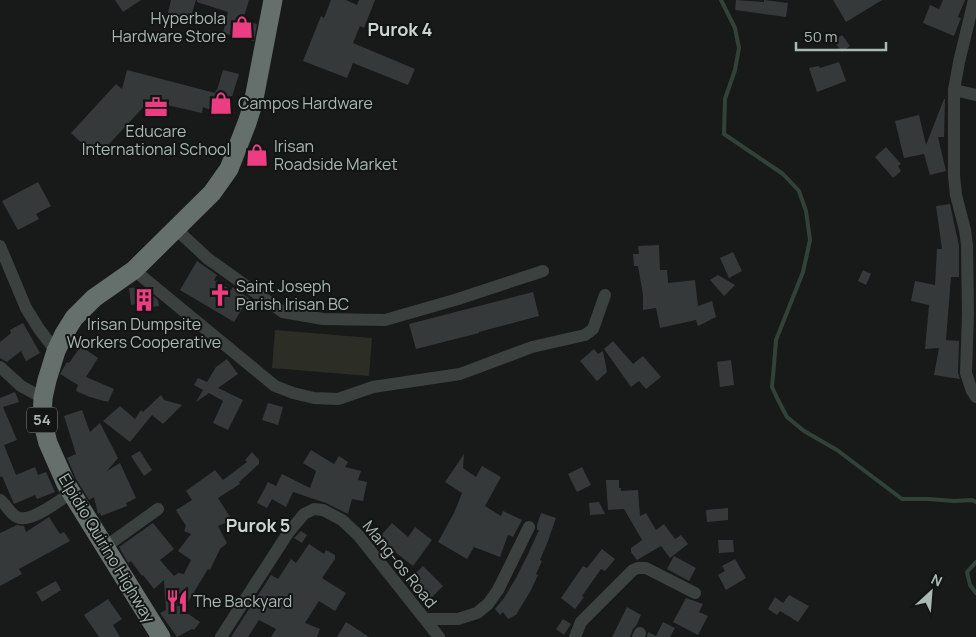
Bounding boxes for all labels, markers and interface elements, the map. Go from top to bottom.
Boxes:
place label: Hyperbola Hardware Store [112,7,226,47]
shop icon: Hyperbola Hardware Store [229,14,255,40]
district label: Purok 4 [367,17,433,41]
scale bar [796,20,886,52]
text: 50 m [804,26,838,47]
shop icon: Campos Hardware [208,90,234,116]
place label: Campos Hardware [238,92,373,114]
office icon: Educare International School [143,94,169,120]
place label: Educare International School [82,120,230,160]
place label: Irisan Roadside Market [274,135,398,175]
shop icon: Irisan Roadside Market [244,142,270,168]
place label: Saint Joseph Parish Irisan BC [236,275,349,315]
church icon: Saint Joseph Parish Irisan BC [207,282,233,308]
building icon: Irisan Dumpsite Workers Cooperative [131,287,157,313]
place label: Irisan Dumpsite Workers Cooperative [67,313,221,353]
road number: 54 [27,408,57,432]
street label: Elpidio Quirino Highway [54,469,161,627]
district label: Purok 5 [226,513,290,537]
street label: Mang-os Road [358,516,442,612]
north arrow [906,567,956,617]
text: N [928,569,946,591]
restaurant icon: The Backyard [164,588,190,614]
place label: The Backyard [193,590,292,612]

